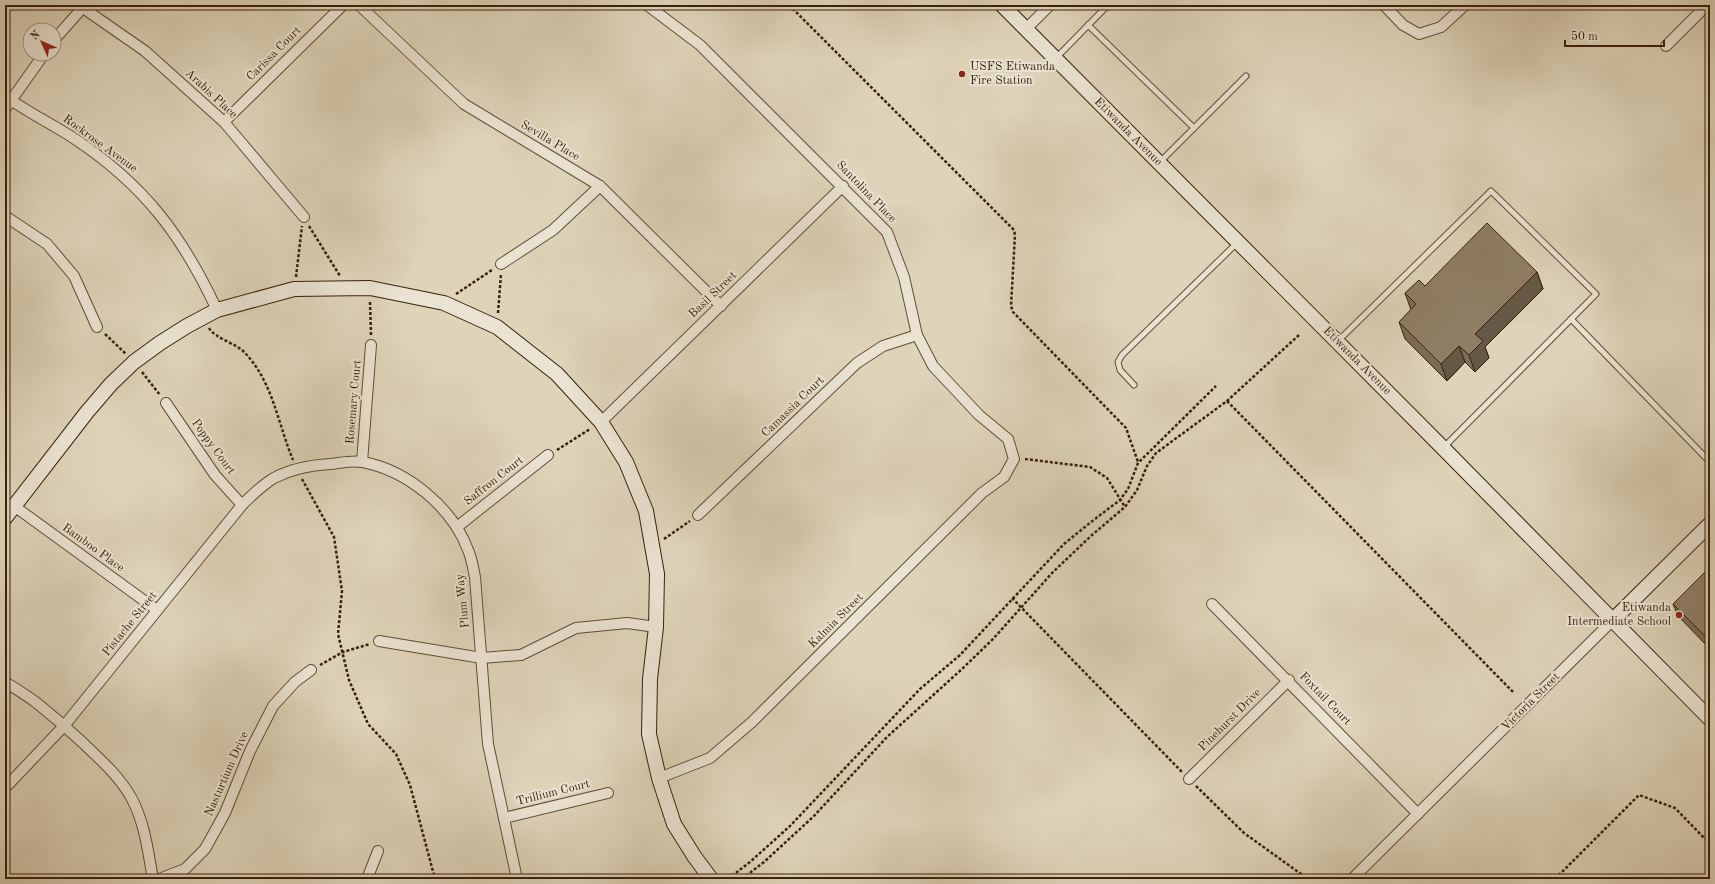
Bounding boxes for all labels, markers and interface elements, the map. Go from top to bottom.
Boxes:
north arrow [22,22,62,62]
scale bar [1565,22,1664,48]
street label: Carissa Court [245,25,303,83]
text: N [29,29,43,43]
text: 50 m [1571,30,1598,43]
place label: USFS Etiwanda Fire Station [970,61,1055,87]
street label: Arabis Place [183,67,240,121]
marker: USFS Etiwanda Fire Station [957,69,967,79]
street label: Etiwanda Avenue [1092,96,1165,169]
street label: Rockrose Avenue [60,113,140,175]
street label: Sevilla Place [518,119,582,163]
street label: Santolina Place [834,159,899,225]
street label: Basil Street [687,269,739,321]
street label: Etiwanda Avenue [1321,325,1394,398]
street label: Rosemary Court [344,359,364,445]
street label: Camassia Court [759,374,827,440]
street label: Poppy Court [189,417,237,477]
street label: Saffron Court [462,454,526,508]
street label: Bamboo Place [60,522,127,575]
street label: Plum Way [454,573,472,629]
street label: Pistache Street [100,589,160,659]
street label: Kalmia Street [806,591,866,651]
place label: Etiwanda Intermediate School [1567,602,1671,628]
marker: Etiwanda Intermediate School [1674,610,1684,620]
street label: Foxtail Court [1297,670,1353,728]
street label: Victoria Street [1500,671,1562,733]
street label: Pinehurst Drive [1196,686,1264,754]
street label: Nasturtium Drive [203,729,251,818]
street label: Trillium Court [515,778,591,808]

